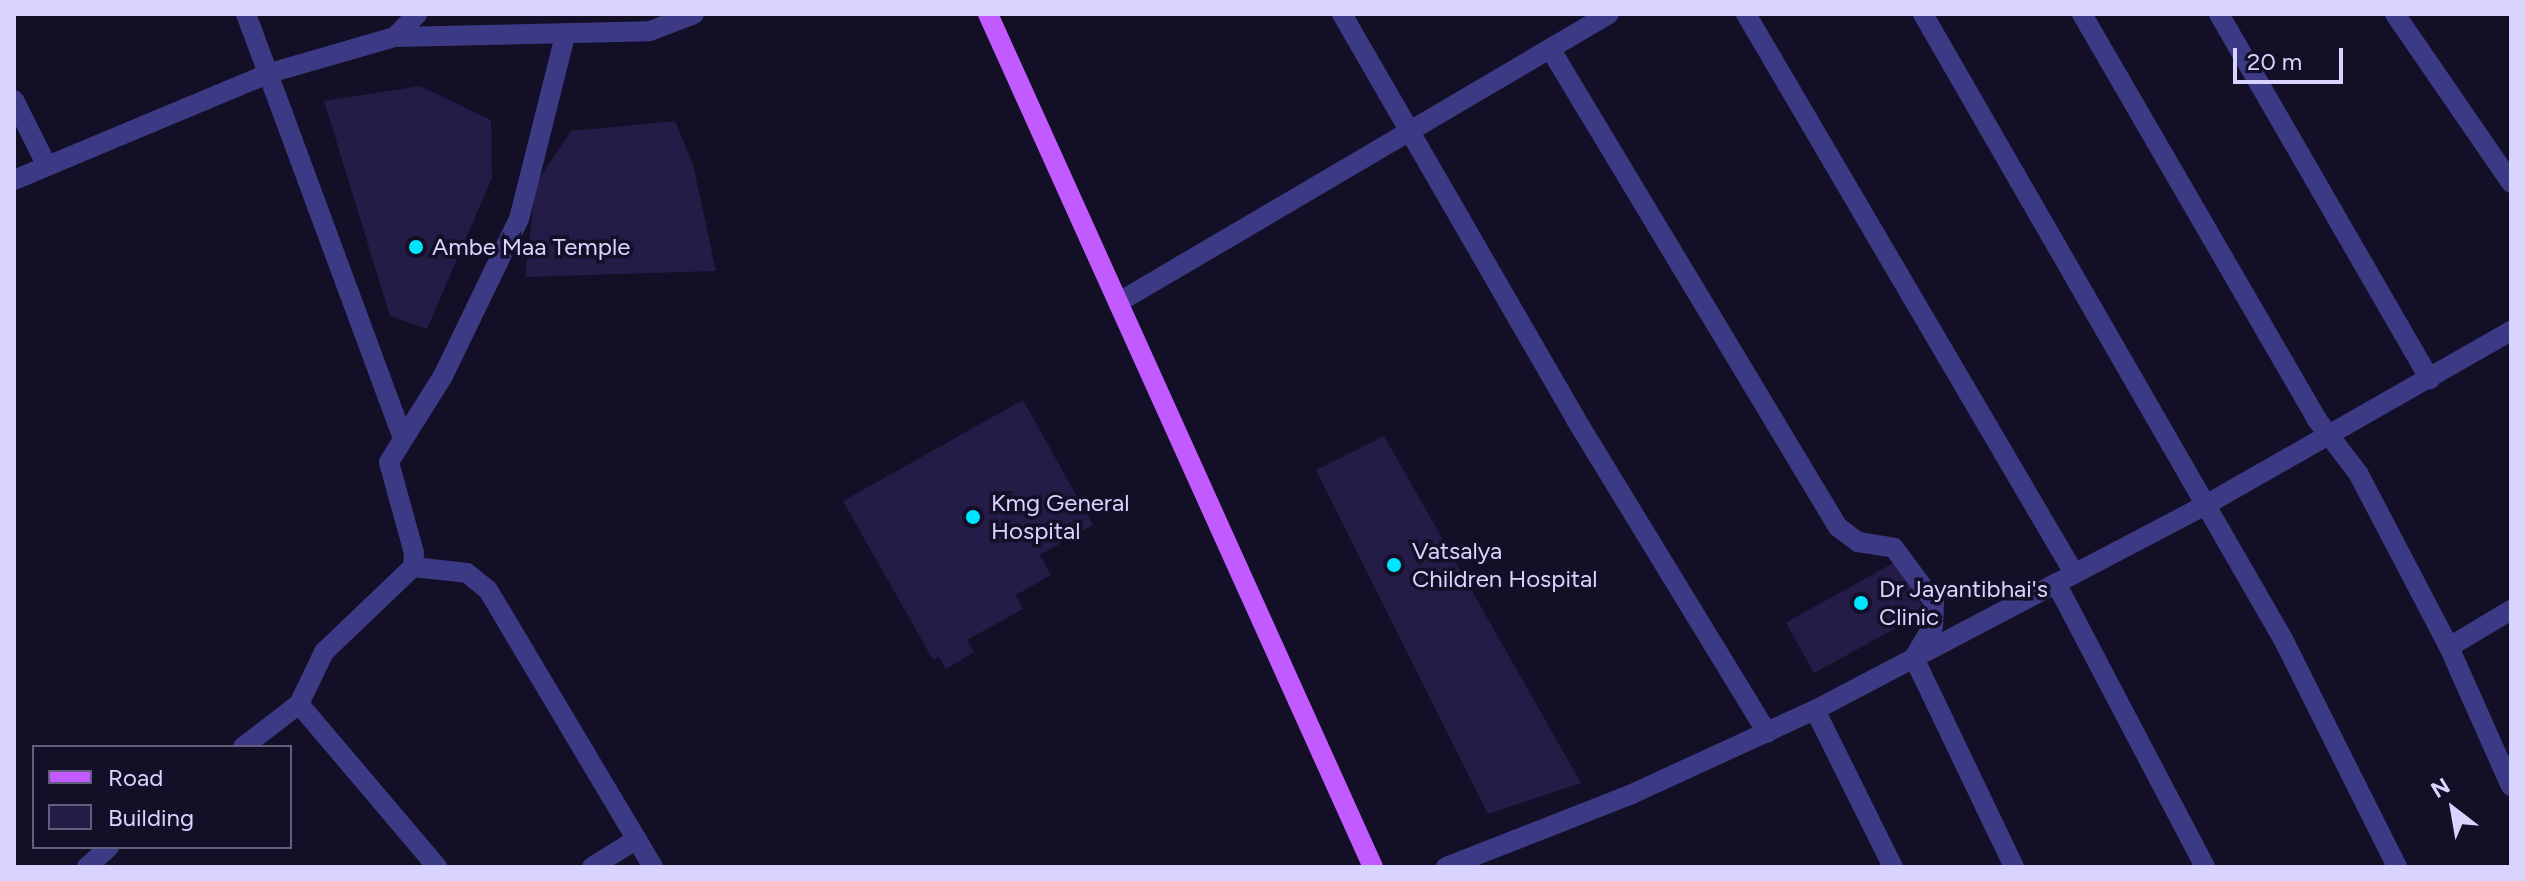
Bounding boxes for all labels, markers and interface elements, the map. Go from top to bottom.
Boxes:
scale bar [2237,32,2347,82]
text: 20 m [2247,47,2302,76]
place label: Ambe Maa Temple [432,233,630,261]
marker: Ambe Maa Temple [407,238,425,256]
place label: Kmg General Hospital [991,489,1130,545]
marker: Kmg General Hospital [962,506,984,528]
place label: Vatsalya Children Hospital [1412,537,1598,593]
marker: Vatsalya Children Hospital [1383,554,1405,576]
place label: Dr Jayantibhai's Clinic [1879,575,2048,631]
marker: Dr Jayantibhai's Clinic [1850,592,1872,614]
legend [32,745,292,849]
text: Road [108,763,163,792]
north arrow [2413,769,2493,849]
text: N [2426,772,2455,804]
text: Building [108,803,194,832]

